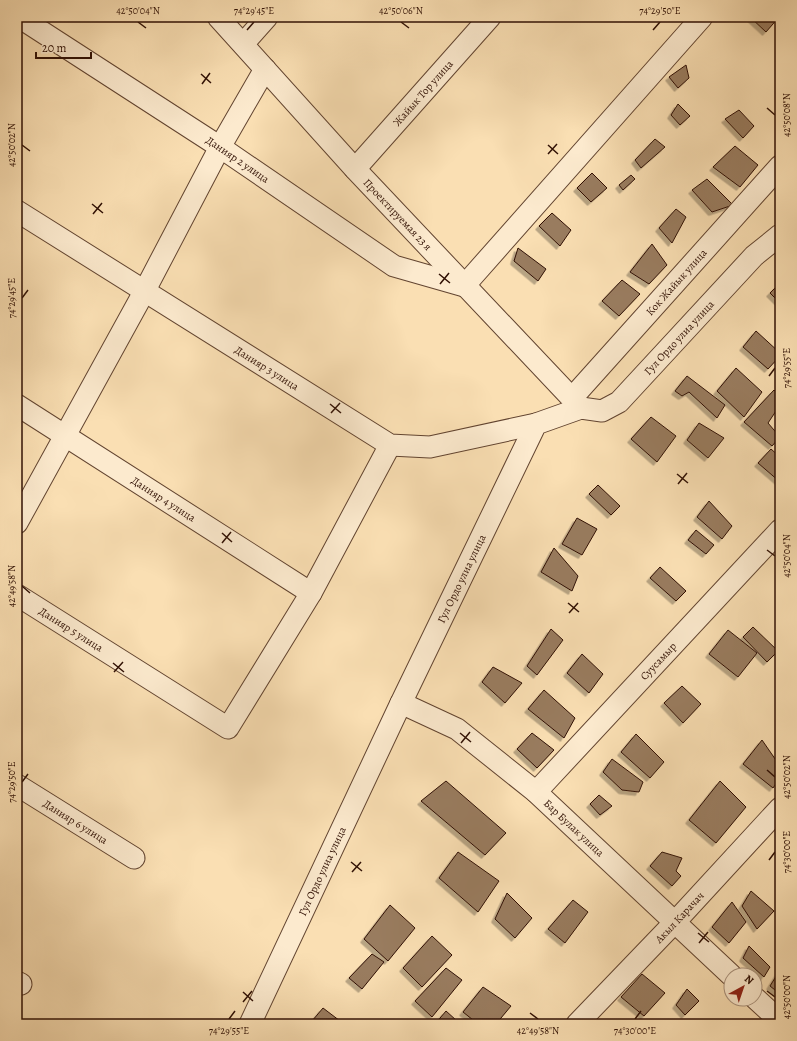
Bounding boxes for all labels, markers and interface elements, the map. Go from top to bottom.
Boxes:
text: 42°50'04"N [116,4,160,17]
text: 74°29'45"E [234,4,274,17]
text: 42°50'06"N [379,4,423,17]
text: 74°29'50"E [639,4,681,17]
scale bar [36,34,91,60]
text: 20 m [42,40,66,56]
street label: Жайык Тор улица [389,56,457,129]
text: 42°50'08"N [780,93,793,137]
text: 42°50'02"N [5,123,18,167]
street label: Данияр 2 улица [203,132,273,187]
street label: Проектируемая 23 я [360,175,436,254]
street label: Кок Жайык улица [642,245,711,319]
text: 74°29'45"E [5,278,18,318]
street label: Гул Ордо улиа улица [640,296,718,378]
street label: Данияр 3 улица [232,342,303,394]
text: 74°29'55"E [780,348,793,388]
street label: Данияр 4 улица [129,473,199,525]
street label: Гул Ордо улиа улица [433,531,489,625]
text: 42°50'04"N [780,534,793,578]
text: 42°49'58"N [5,565,18,607]
street label: Данияр 5 улица [36,603,107,656]
street label: Суусамыр [637,639,680,683]
text: 42°50'02"N [780,755,793,799]
text: 74°29'50"E [5,761,18,803]
street label: Данияр 6 улица [40,796,112,848]
street label: Бар Булак улица [541,796,608,860]
street label: Гул Ордо улиа улица [295,823,350,918]
text: 74°30'00"E [780,831,793,873]
street label: Акыл Карачач [651,888,707,947]
north arrow [723,967,763,1007]
text: N [741,971,757,988]
text: 42°50'00"N [780,975,793,1019]
text: 74°29'55"E [209,1024,249,1037]
text: 42°49'58"N [517,1024,559,1037]
text: 74°30'00"E [614,1024,656,1037]

